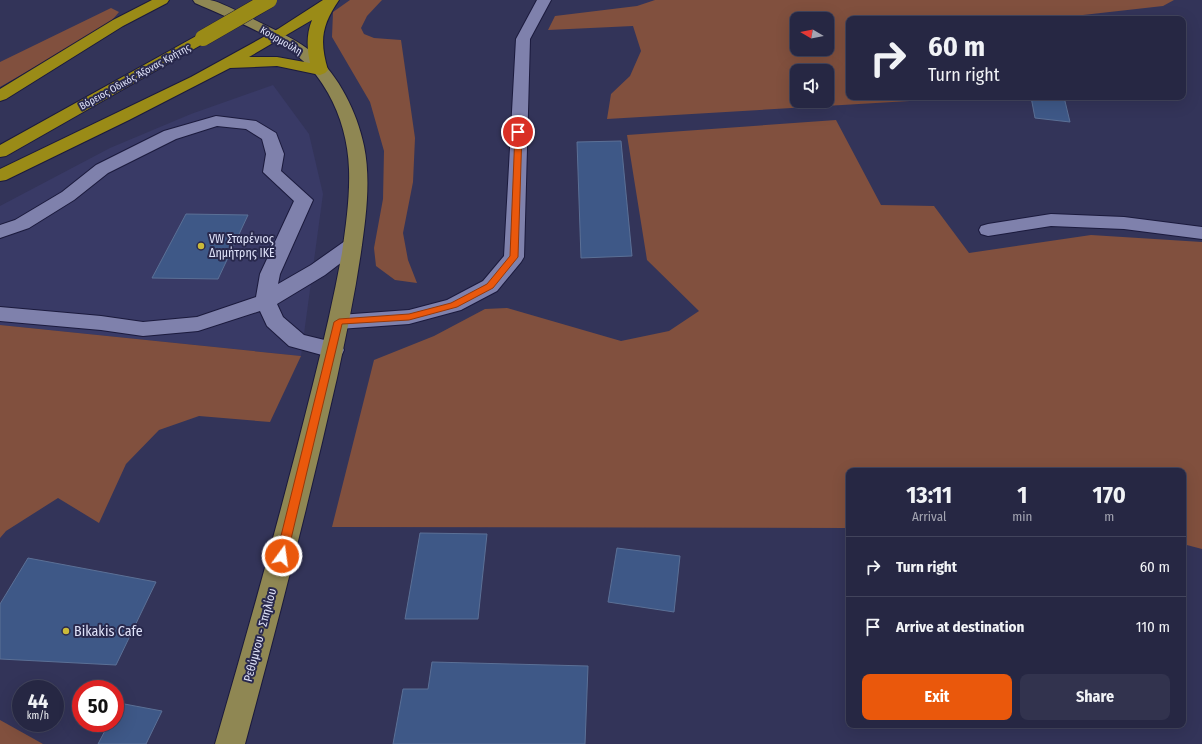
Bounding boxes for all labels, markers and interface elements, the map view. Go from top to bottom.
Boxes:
north arrow [790,12,834,56]
map controls [790,12,834,108]
street label: Κουρμούλη [258,23,305,58]
text: 60 m [928,30,985,63]
icon: right [862,32,914,84]
street label: Βόρειος Οδικός Άξονας Κρήτης [77,40,193,113]
button: sound [790,64,834,108]
text: Turn right [928,64,1000,86]
pin [501,115,535,149]
icon: arrive [507,121,529,143]
place label: VW Σταρένιος Δημήτρης ΙΚΕ [209,232,275,260]
marker: VW Σταρένιος Δημήτρης ΙΚΕ [196,241,206,251]
text: 13:11 [906,481,952,509]
text: 1 [1017,481,1027,509]
text: 170 [1093,481,1126,509]
text: Arrival [912,509,946,524]
text: min [1012,509,1032,524]
text: m [1104,509,1114,524]
position arrow [261,535,303,577]
icon: right [862,556,884,578]
text: Turn right [896,558,957,576]
text: 60 m [1140,558,1170,576]
street label: Ρεθύμνου - Σπηλίου [241,587,279,683]
icon: arrive [862,616,884,638]
text: Arrive at destination [896,618,1024,636]
text: 110 m [1136,618,1170,636]
place label: Bikakis Cafe [74,623,143,640]
marker: Bikakis Cafe [61,626,71,636]
button: Exit [862,674,1012,720]
button: Share [1020,674,1170,720]
speed limit sign: 50 [72,680,124,732]
text: 44 [28,689,48,713]
text: km/h [27,710,49,722]

